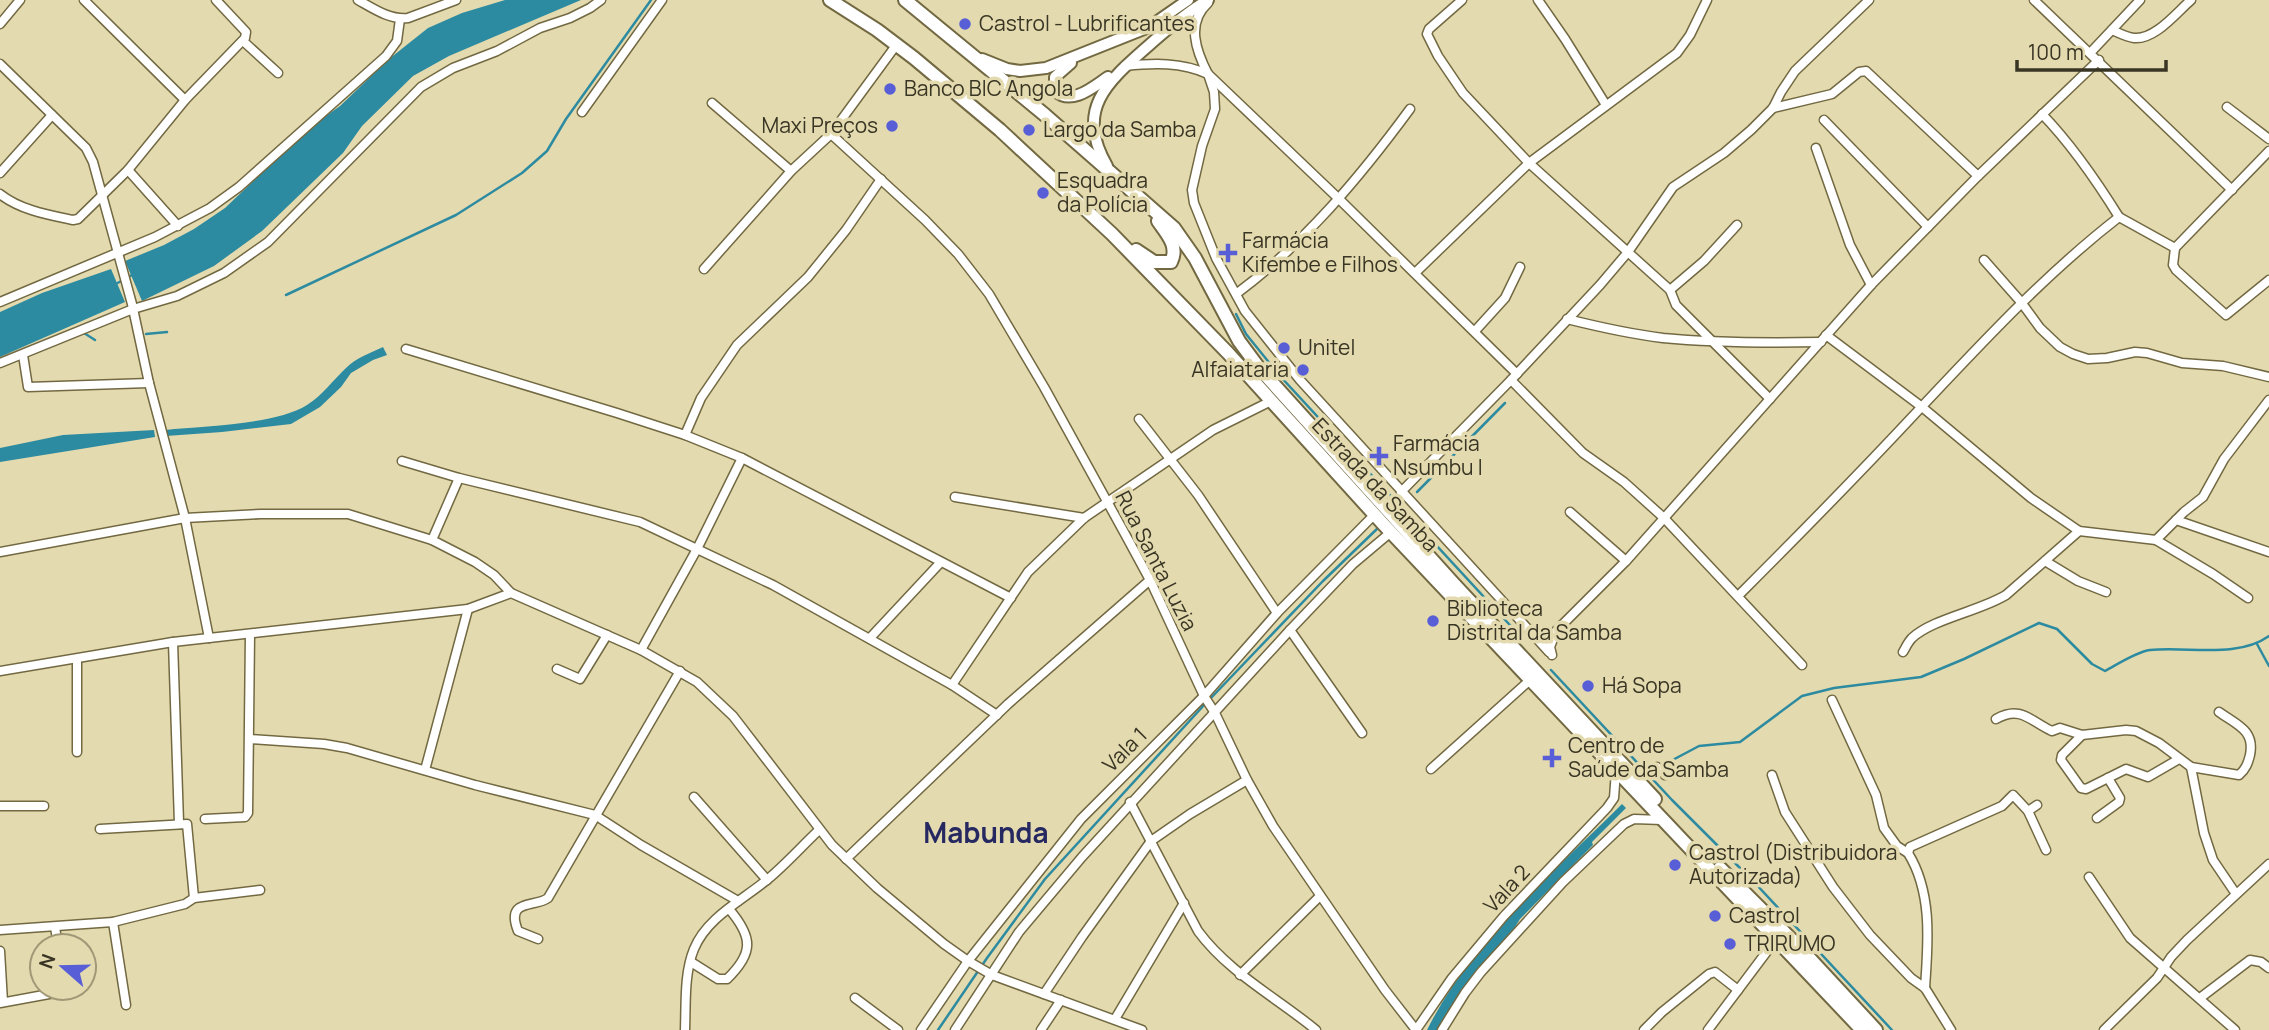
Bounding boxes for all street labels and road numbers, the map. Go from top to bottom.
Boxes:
street label: Estrada da Samba [1306,411,1445,557]
street label: Rua Santa Luzia [1109,486,1204,635]
street label: Vala 1 [1096,721,1153,778]
street label: Vala 2 [1477,858,1536,918]

